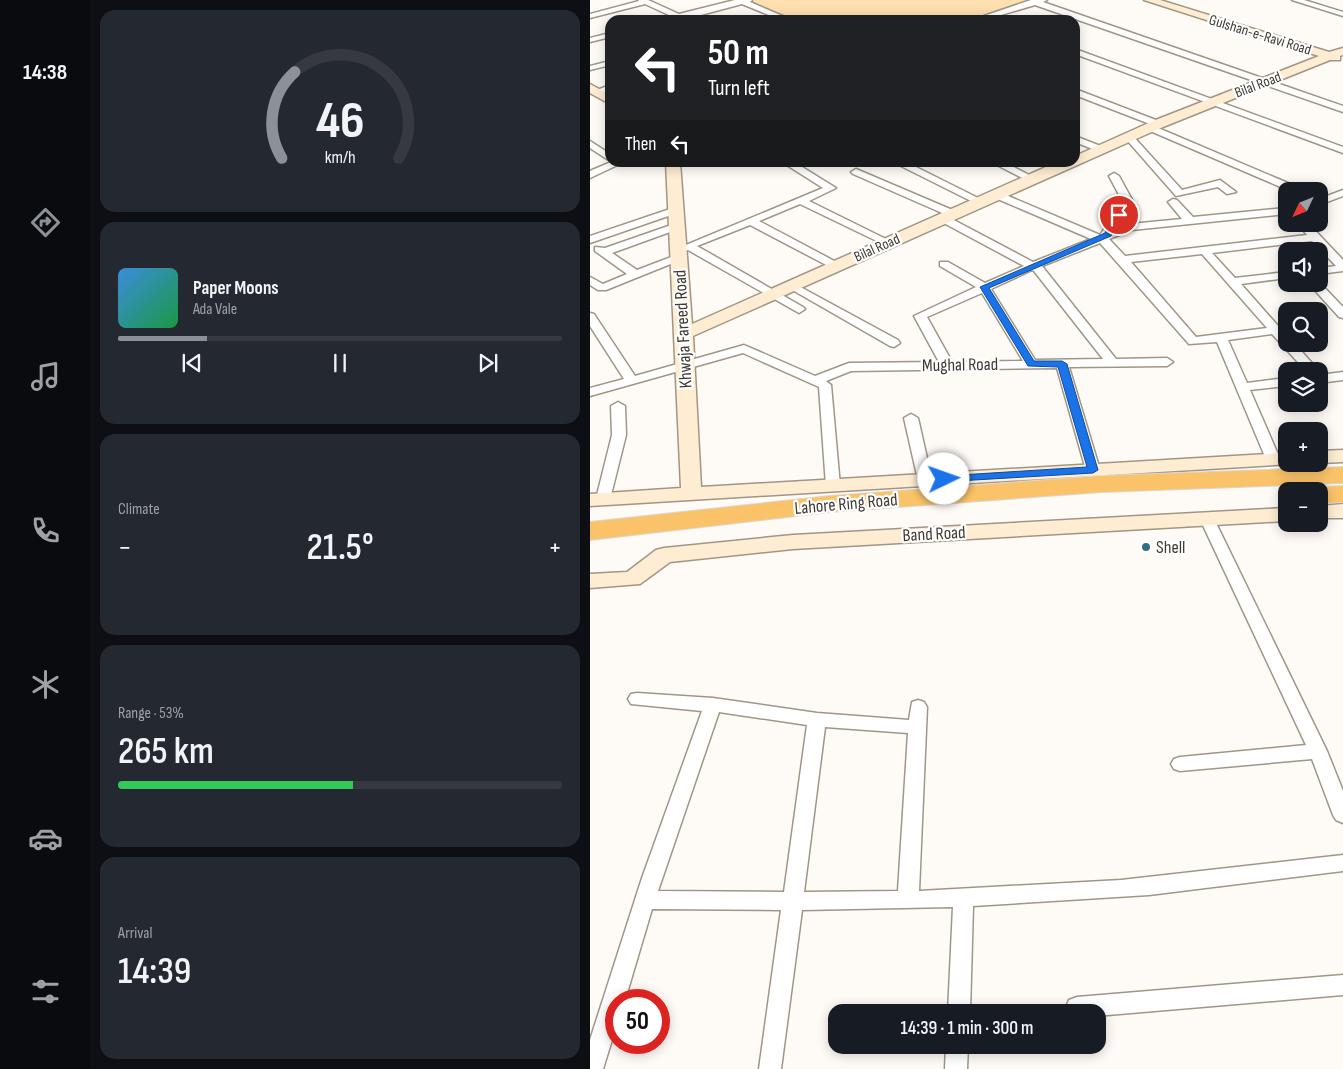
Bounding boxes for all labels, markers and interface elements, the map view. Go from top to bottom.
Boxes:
street label: Gulshan-e-Ravi Road [1207,10,1313,60]
text: 50 m [708,32,769,75]
icon: left [625,35,690,100]
text: 14:38 [23,59,67,86]
street label: Bilal Road [1232,67,1284,103]
text: Turn left [708,75,770,102]
text: 46 [316,90,364,153]
icon: left [666,130,694,158]
text: Then [625,133,656,156]
text: km/h [325,147,355,168]
north arrow [1278,182,1328,232]
map controls [1278,182,1328,532]
pin [1098,194,1140,236]
icon: arrive [1105,201,1133,229]
icon: directions [28,205,63,240]
street label: Bilal Road [851,230,903,266]
button: sound [1278,242,1328,292]
street label: Khwaja Fareed Road [669,269,697,389]
text: Paper Moons [193,277,279,300]
text: Ada Vale [193,300,237,319]
button: search [1278,302,1328,352]
icon: previous [178,349,206,377]
icon: pause [326,349,354,377]
icon: next [474,349,502,377]
street label: Mughal Road [922,354,998,376]
icon: music [28,359,63,394]
button: layers [1278,362,1328,412]
button: + [1278,422,1328,472]
position arrow [917,452,969,504]
button: − [1278,482,1328,532]
street label: Lahore Ring Road [794,489,898,519]
text: Climate [118,500,160,519]
icon: phone [28,513,63,548]
street label: Band Road [902,522,966,546]
text: 21.5° [306,525,374,570]
text: − [118,531,132,564]
text: + [548,531,562,564]
place label: Shell [1156,537,1185,558]
marker: Shell [1140,541,1152,553]
icon: climate [28,667,63,702]
text: Range · 53% [118,704,184,723]
text: 265 km [118,729,214,774]
icon: car [28,821,63,856]
text: Arrival [118,924,152,943]
text: 14:39 [118,949,191,994]
icon: filters [28,974,63,1009]
speed limit sign: 50 [605,989,670,1054]
text: 14:39 · 1 min · 300 m [901,1017,1033,1040]

